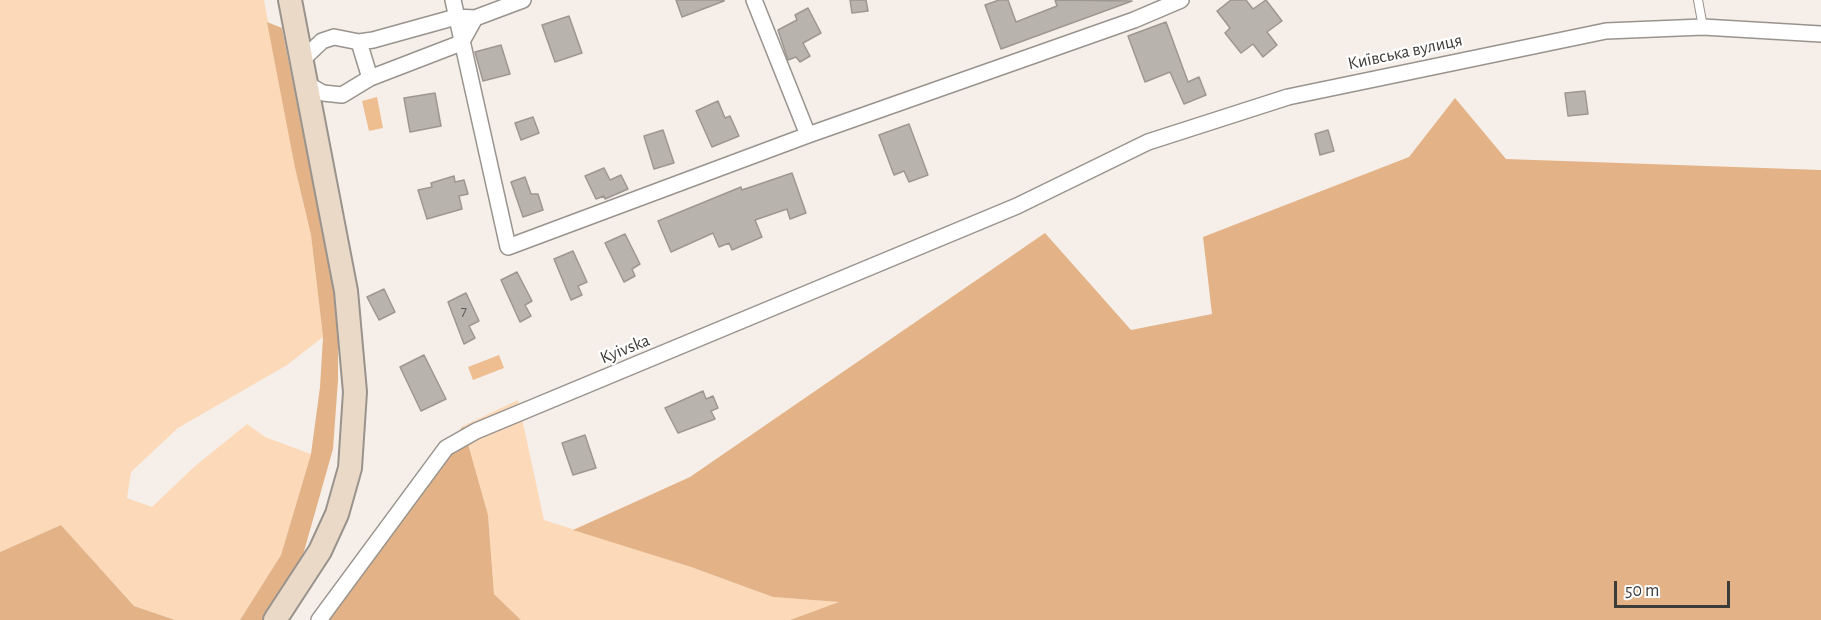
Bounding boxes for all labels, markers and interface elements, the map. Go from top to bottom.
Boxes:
street label: Київська вулиця [1346,29,1464,75]
house number: 7 [461,302,467,320]
street label: Kyivska [597,329,653,369]
scale bar [1617,569,1732,607]
text: 50 m [1625,582,1659,600]

